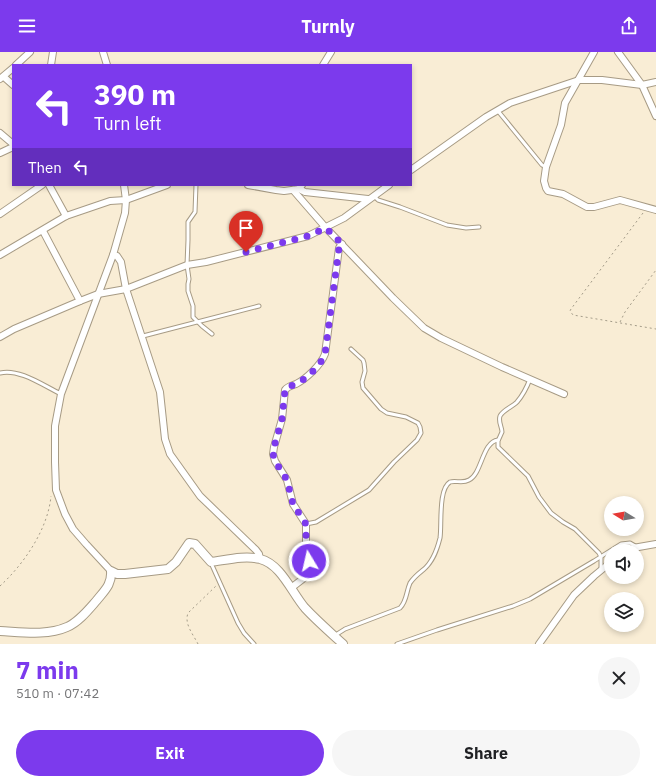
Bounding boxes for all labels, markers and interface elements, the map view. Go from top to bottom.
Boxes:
icon: menu [16,15,38,37]
text: Turnly [301,15,355,38]
icon: share [618,15,640,37]
text: 390 m [94,76,176,113]
icon: left [28,80,80,132]
text: Turn left [94,112,162,135]
icon: left [70,156,92,178]
text: Then [28,158,62,177]
pin [229,211,263,252]
icon: arrive [235,217,257,239]
north arrow [604,496,644,536]
map controls [604,496,644,632]
position arrow [288,540,330,582]
button: sound [604,544,644,584]
button: layers [604,592,644,632]
text: 7 min [16,654,79,686]
button: close [598,657,640,699]
text: 510 m · 07:42 [16,685,99,702]
button: Exit [16,730,324,776]
button: Share [332,730,640,776]

